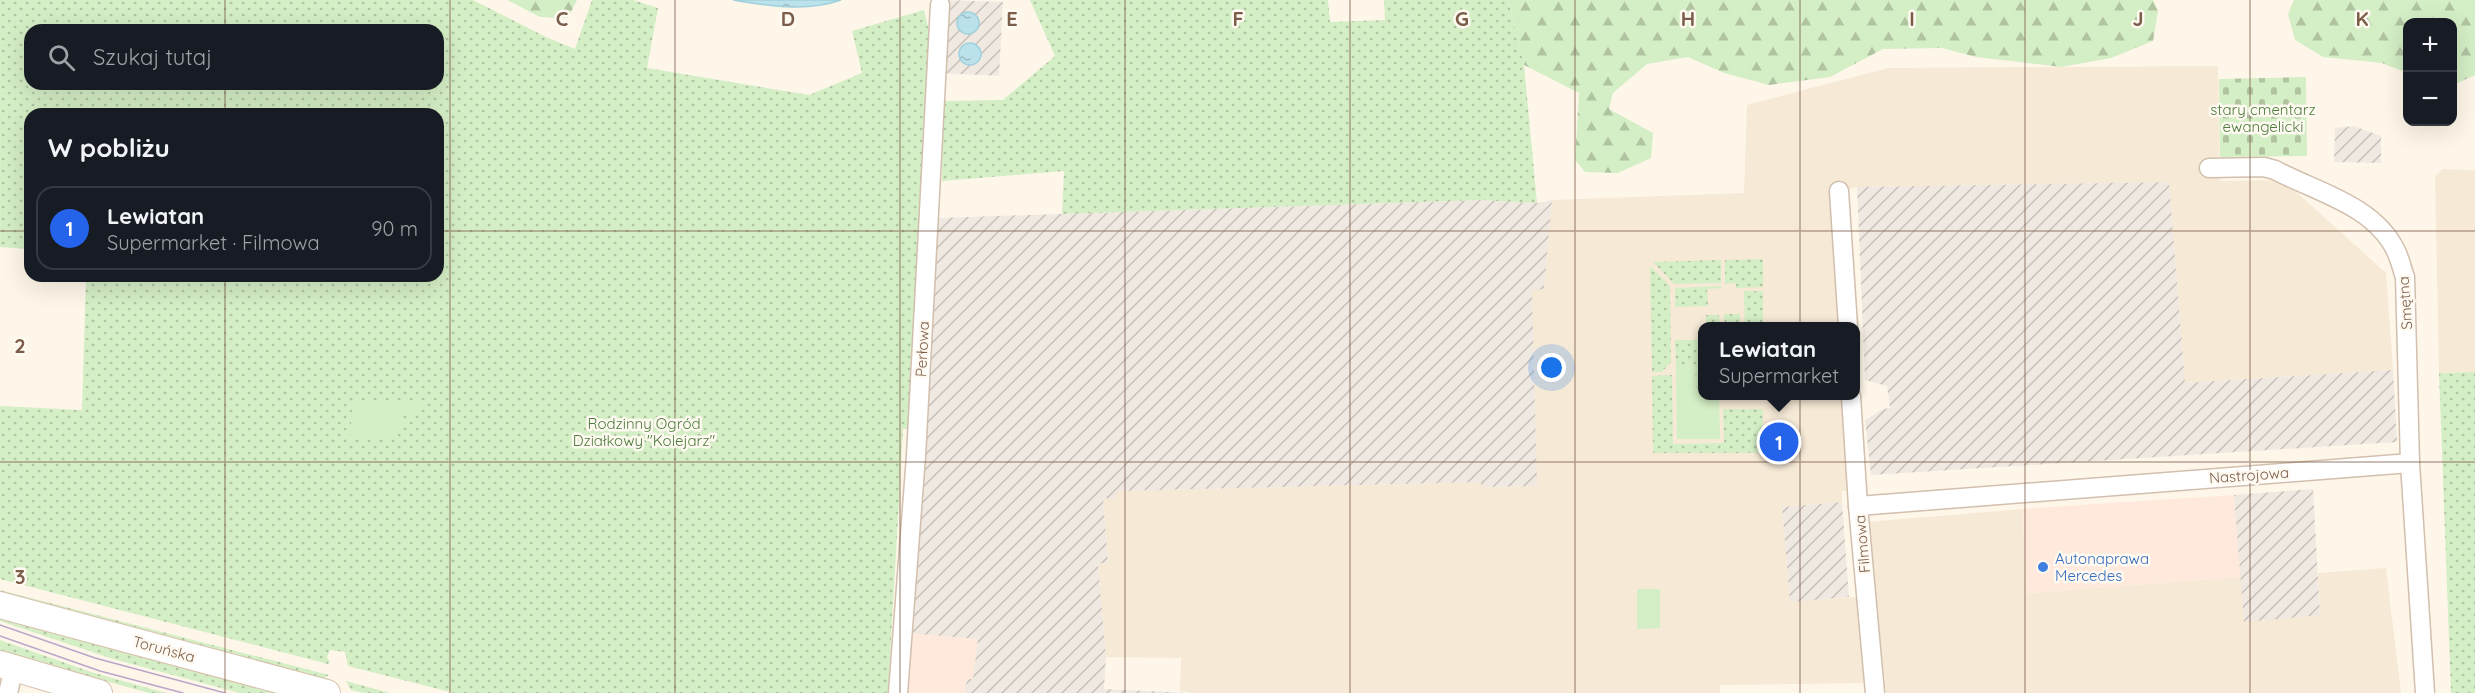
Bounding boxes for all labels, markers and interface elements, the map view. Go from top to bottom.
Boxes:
text: C [556,6,569,31]
text: D [781,6,795,31]
text: E [1006,6,1018,31]
text: F [1232,6,1244,31]
text: G [1455,6,1469,31]
text: H [1681,6,1695,31]
text: I [1909,6,1915,31]
text: J [2132,6,2144,31]
text: K [2355,6,2369,31]
map controls [2403,18,2457,126]
button: + [2403,18,2457,72]
search box [24,24,444,90]
icon: search [45,41,78,74]
text: Szukaj tutaj [93,43,212,71]
button: − [2403,72,2457,126]
park label: stary cmentarz ewangelicki [2210,100,2316,136]
text: W pobliżu [48,131,170,164]
text: Lewiatan [107,202,204,230]
text: 1 [66,216,73,241]
text: 90 m [371,216,418,241]
text: Supermarket · Filmowa [107,230,320,255]
street label: Smętna [2394,276,2416,330]
street label: Perłowa [911,321,933,377]
popup [1698,322,1860,400]
text: 2 [14,333,26,358]
text: Lewiatan [1719,335,1816,363]
your location [1537,353,1566,382]
text: Supermarket [1719,363,1839,388]
park label: Rodzinny Ogród Działkowy "Kolejarz" [573,414,716,450]
pin: 1 [1760,420,1798,464]
street label: Nastrojowa [2208,463,2290,487]
street label: Filmowa [1850,514,1874,574]
place label: Autonaprawa Mercedes [2055,549,2149,585]
marker: Autonaprawa Mercedes [2036,560,2050,574]
text: 3 [15,564,25,589]
street label: Toruńska [131,632,197,666]

